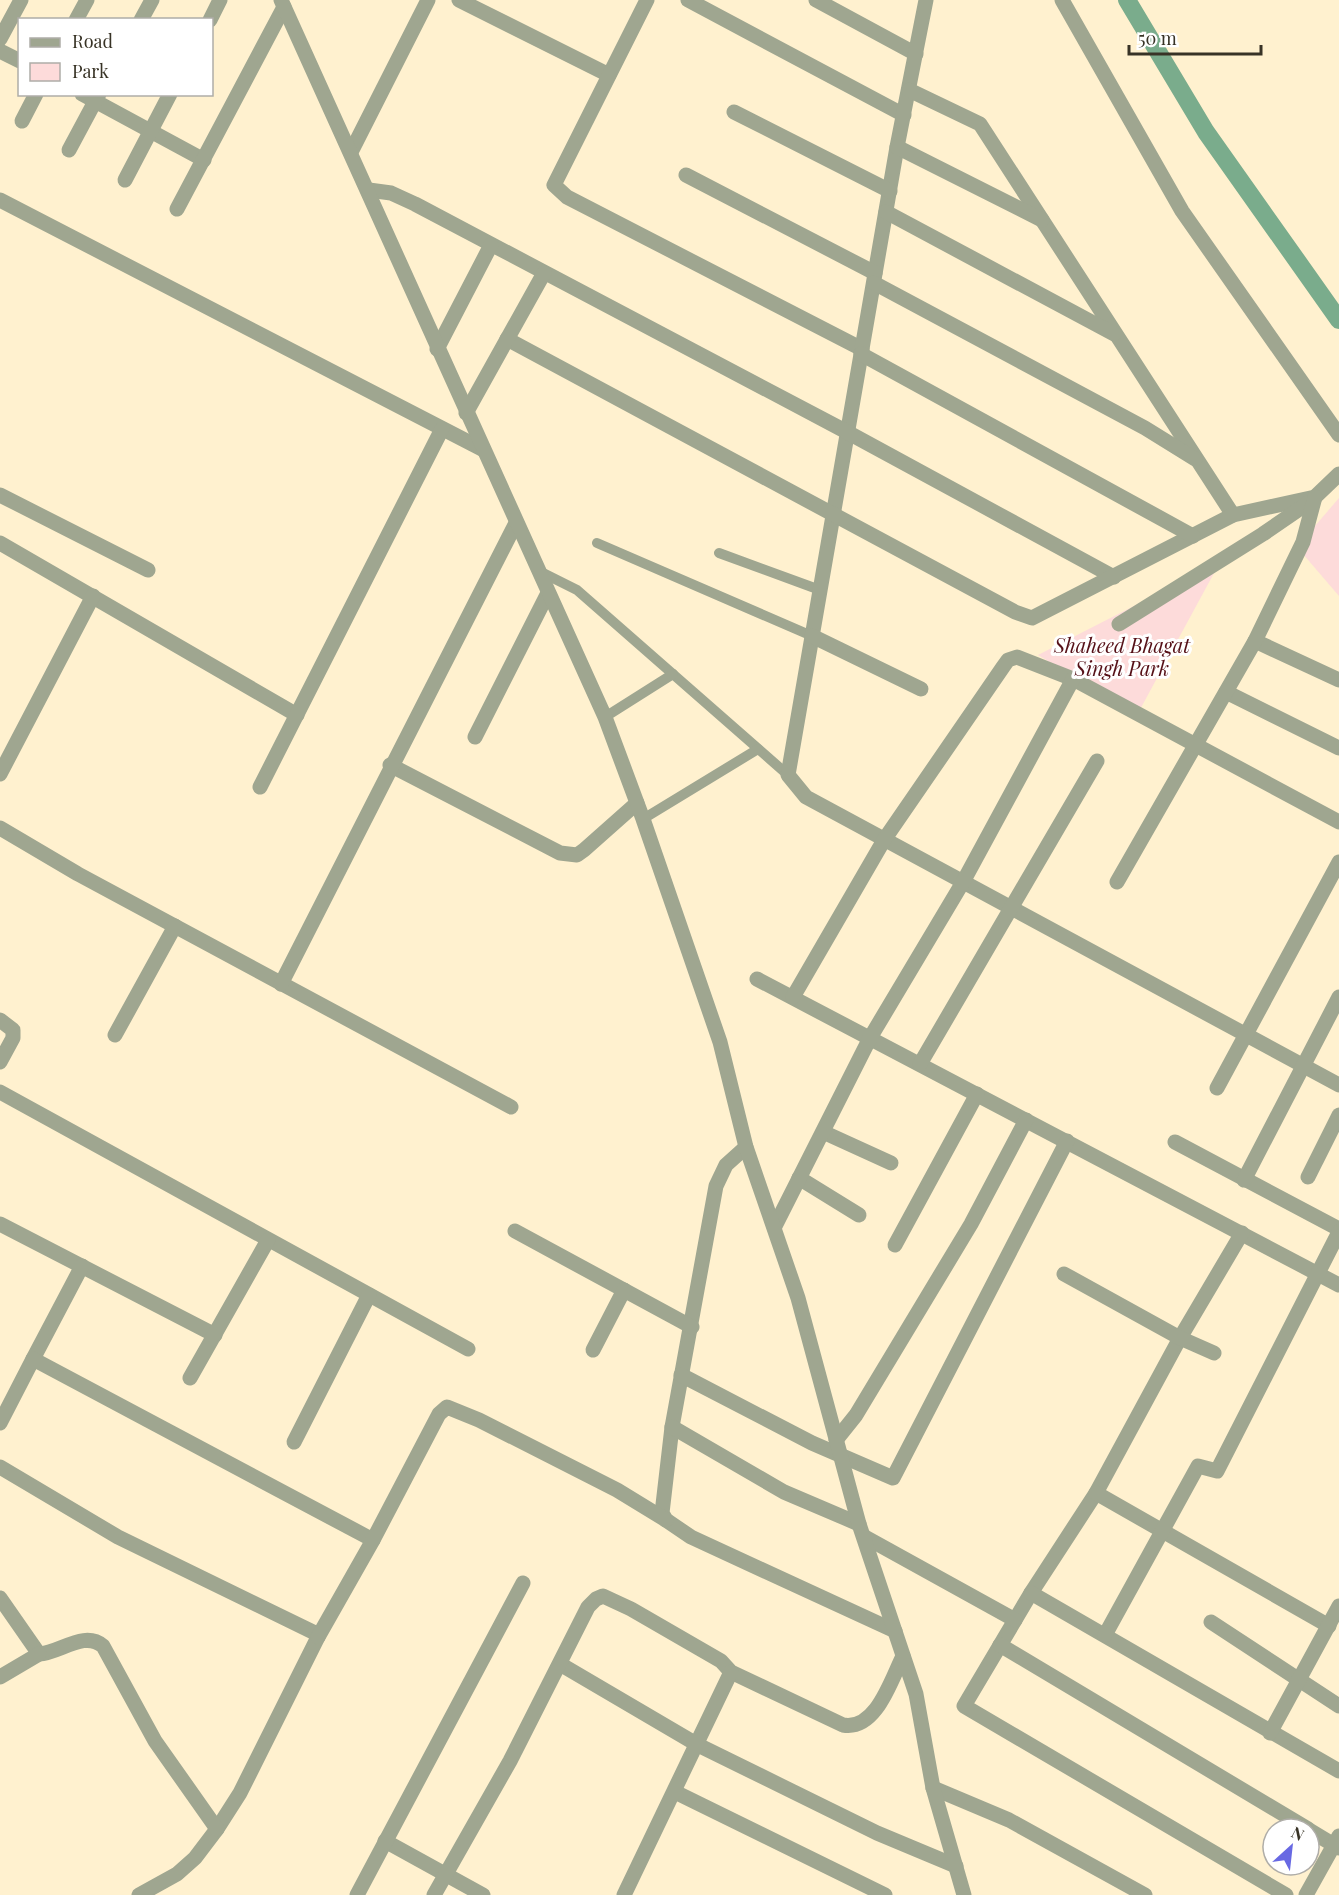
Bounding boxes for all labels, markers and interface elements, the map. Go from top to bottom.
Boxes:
legend [18,18,213,96]
scale bar [1129,18,1261,56]
text: 50 m [1138,26,1177,50]
text: Road [72,29,113,53]
text: Park [72,59,109,83]
park label: Shaheed Bhagat Singh Park [1053,631,1191,681]
north arrow [1261,1817,1321,1877]
text: N [1288,1821,1308,1845]

